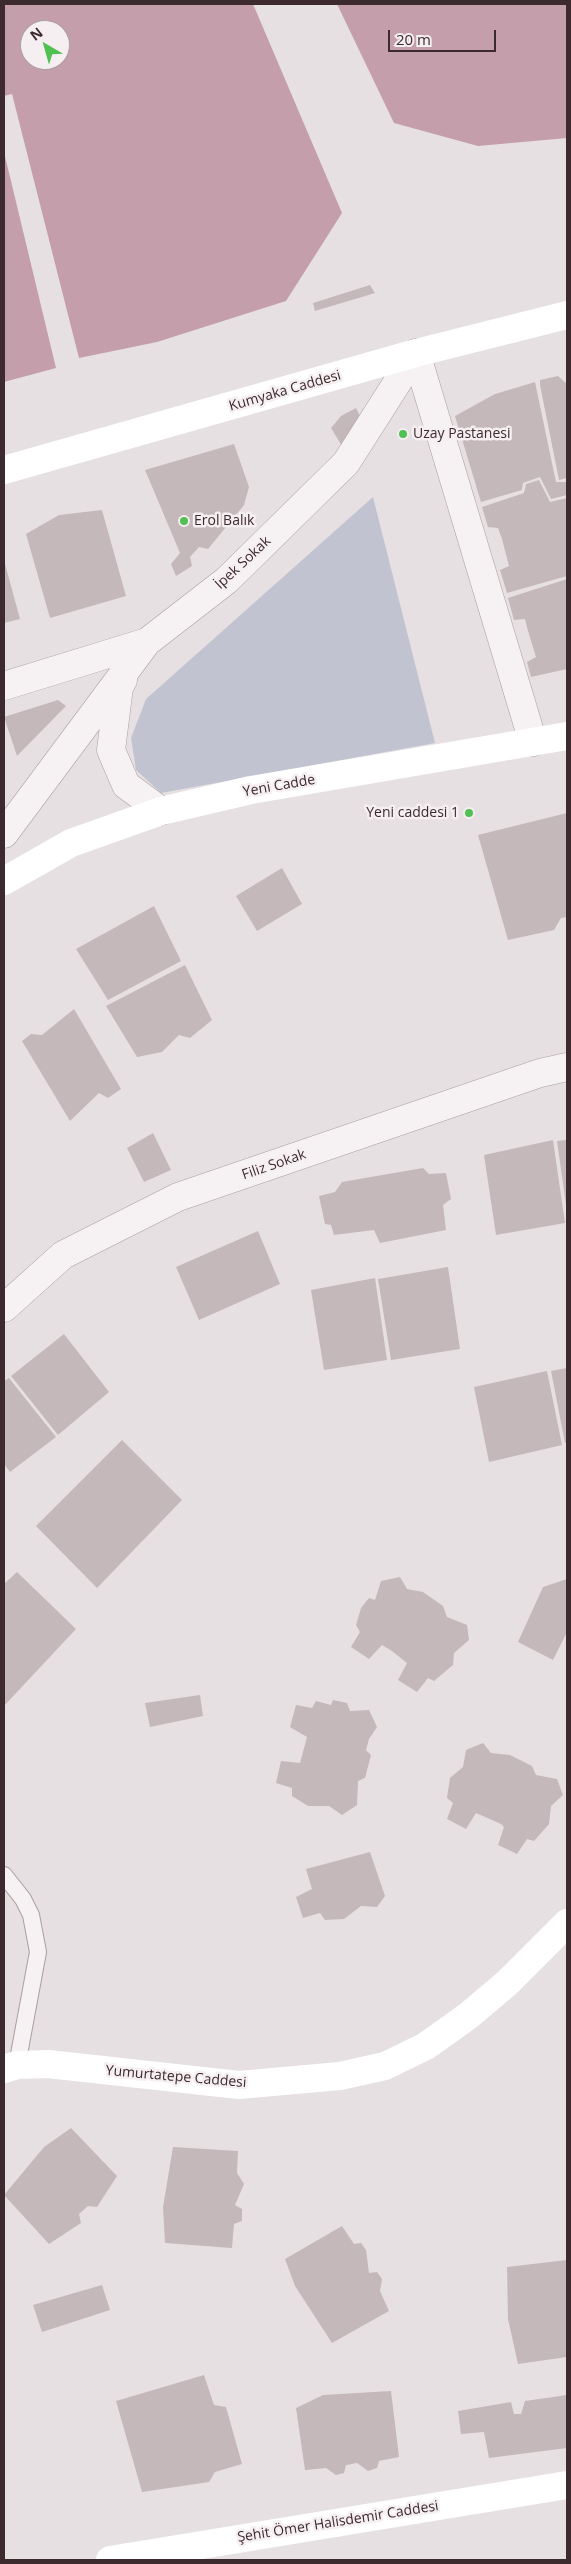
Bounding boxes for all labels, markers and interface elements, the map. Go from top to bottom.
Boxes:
north arrow [20,20,70,70]
scale bar [391,20,498,52]
text: N [26,23,46,45]
text: 20 m [396,29,431,49]
street label: Kumyaka Caddesi [227,367,343,415]
place label: Uzay Pastanesi [413,426,510,442]
marker: Uzay Pastanesi [397,428,409,440]
place label: Erol Balık [194,513,254,529]
marker: Erol Balık [178,515,190,527]
street label: İpek Sokak [212,533,274,593]
street label: Yeni Cadde [242,771,316,801]
place label: Yeni caddesi 1 [366,805,459,821]
marker: Yeni caddesi 1 [463,807,475,819]
street label: Filiz Sokak [240,1146,308,1184]
street label: Yumurtatepe Caddesi [105,2062,247,2092]
street label: Şehit Ömer Halisdemir Caddesi [236,2498,440,2546]

